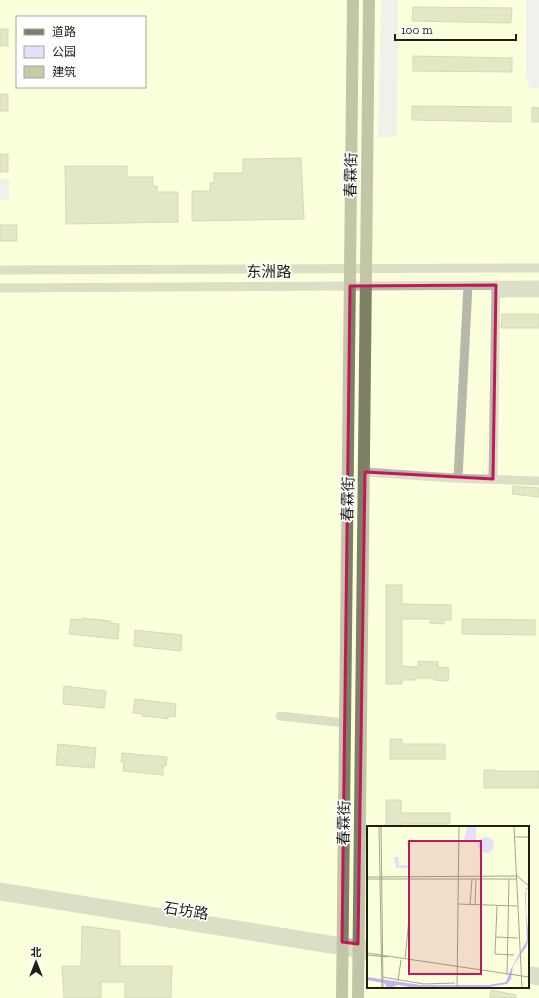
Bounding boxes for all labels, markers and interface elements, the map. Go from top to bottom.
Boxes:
legend [16,16,146,88]
scale bar [395,16,516,42]
text: 100 m [401,23,433,37]
text: 道路 [52,25,76,39]
text: 公园 [52,45,76,59]
text: 建筑 [52,65,76,79]
street label: 春霖街 [342,152,360,198]
street label: 东洲路 [246,263,292,281]
street label: 春霖街 [339,476,357,522]
street label: 春霖街 [335,800,353,846]
inset map [367,826,529,988]
street label: 石坊路 [162,899,210,923]
north arrow [16,942,56,982]
text: 北 [31,946,42,959]

